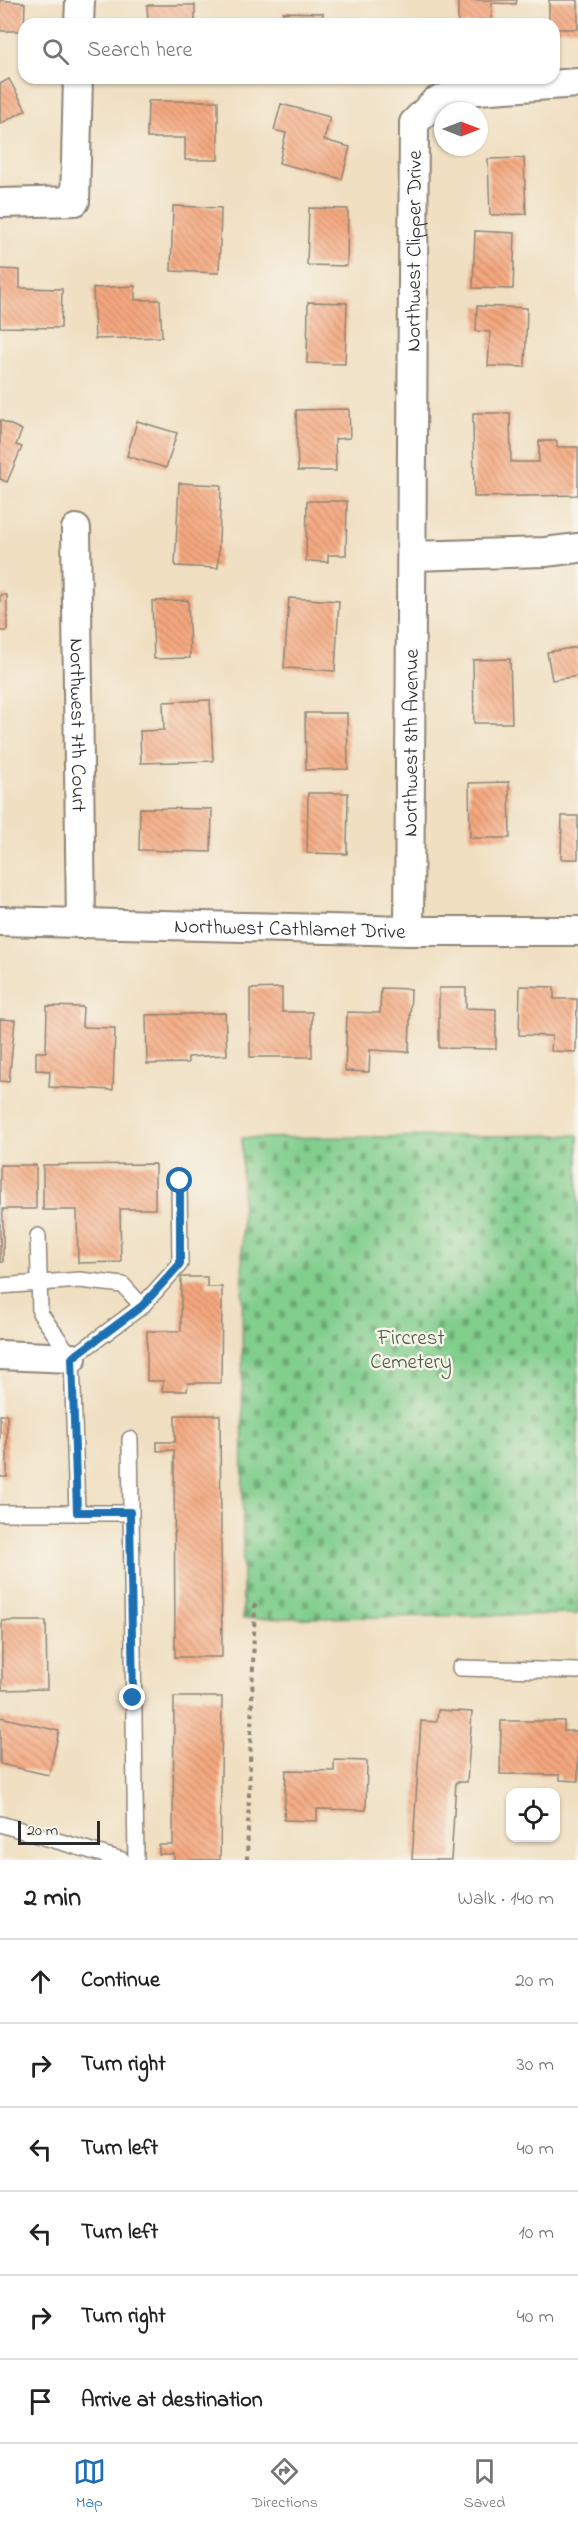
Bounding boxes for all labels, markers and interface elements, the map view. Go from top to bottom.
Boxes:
search box [18,18,560,84]
icon: search [39,35,72,68]
text: Search here [87,35,192,67]
north arrow [434,102,488,156]
street label: Northwest Clipper Drive [400,150,431,352]
street label: Northwest 7th Court [60,638,93,812]
street label: Northwest 8th Avenue [397,648,428,837]
street label: Northwest Cathlamet Drive [174,912,407,948]
route start [166,1167,192,1193]
park label: Fircrest Cemetery [370,1324,452,1380]
route end [119,1684,145,1710]
map controls [506,1788,560,1842]
button: locate [506,1788,560,1842]
scale bar [18,1818,100,1846]
text: 20 m [27,1819,58,1843]
text: 2 min [24,1880,81,1918]
text: Walk · 140 m [458,1885,554,1914]
icon: ahead [24,1965,57,1998]
text: Continue [81,1965,160,1997]
text: 20 m [515,1967,554,1996]
icon: right [24,2049,57,2082]
text: Turn right [81,2049,166,2081]
text: 30 m [517,2051,554,2080]
icon: left [24,2133,57,2166]
text: Turn left [81,2133,158,2165]
text: 40 m [517,2135,554,2164]
icon: left [24,2217,57,2250]
text: Turn left [81,2217,158,2249]
text: 10 m [518,2219,554,2248]
icon: right [24,2301,57,2334]
text: Turn right [81,2301,166,2333]
text: 40 m [517,2303,554,2332]
icon: arrive [24,2385,57,2418]
text: Arrive at destination [81,2385,263,2417]
tab: Map [73,2455,106,2515]
tab: Directions [251,2455,318,2515]
tab: Saved [463,2455,505,2515]

